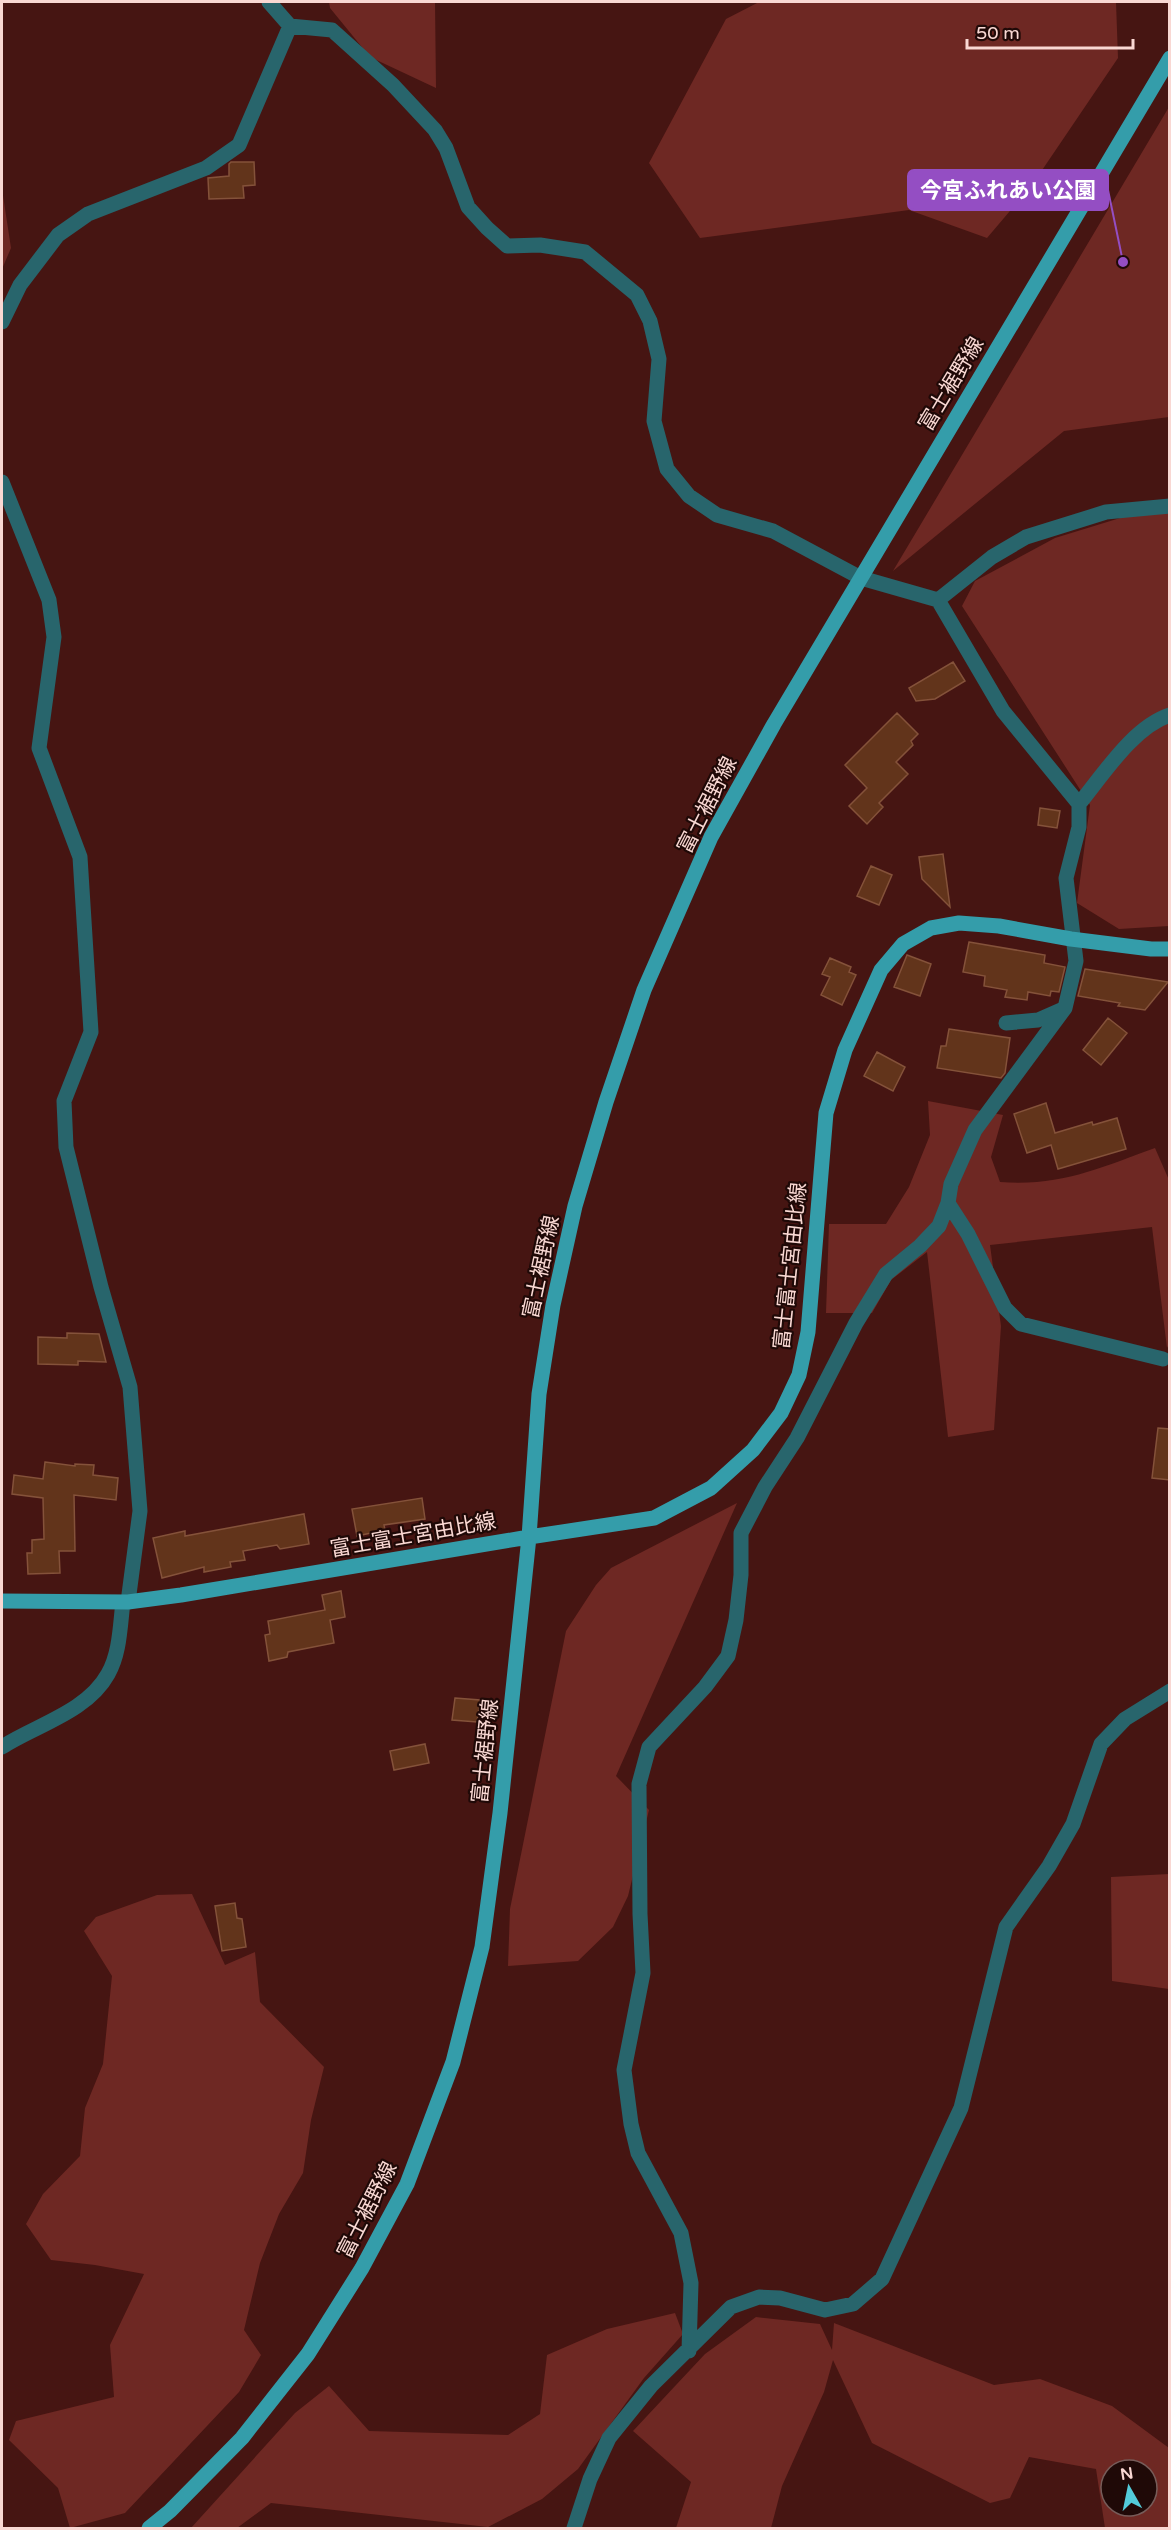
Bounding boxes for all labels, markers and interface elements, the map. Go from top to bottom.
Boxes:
scale bar [967,12,1134,50]
text: 50 m [976,22,1020,44]
callout: 今宮ふれあい公園 [908,170,1108,210]
text: 今宮ふれあい公園 [920,178,1096,204]
street label: 富士裾野線 [914,333,989,436]
street label: 富士裾野線 [672,753,742,858]
street label: 富士富士宮由比線 [769,1181,812,1351]
street label: 富士裾野線 [518,1213,565,1321]
street label: 富士富士宮由比線 [328,1509,498,1562]
street label: 富士裾野線 [468,1698,503,1805]
street label: 富士裾野線 [332,2158,402,2263]
north arrow [1099,2458,1159,2518]
text: N [1119,2463,1135,2485]

